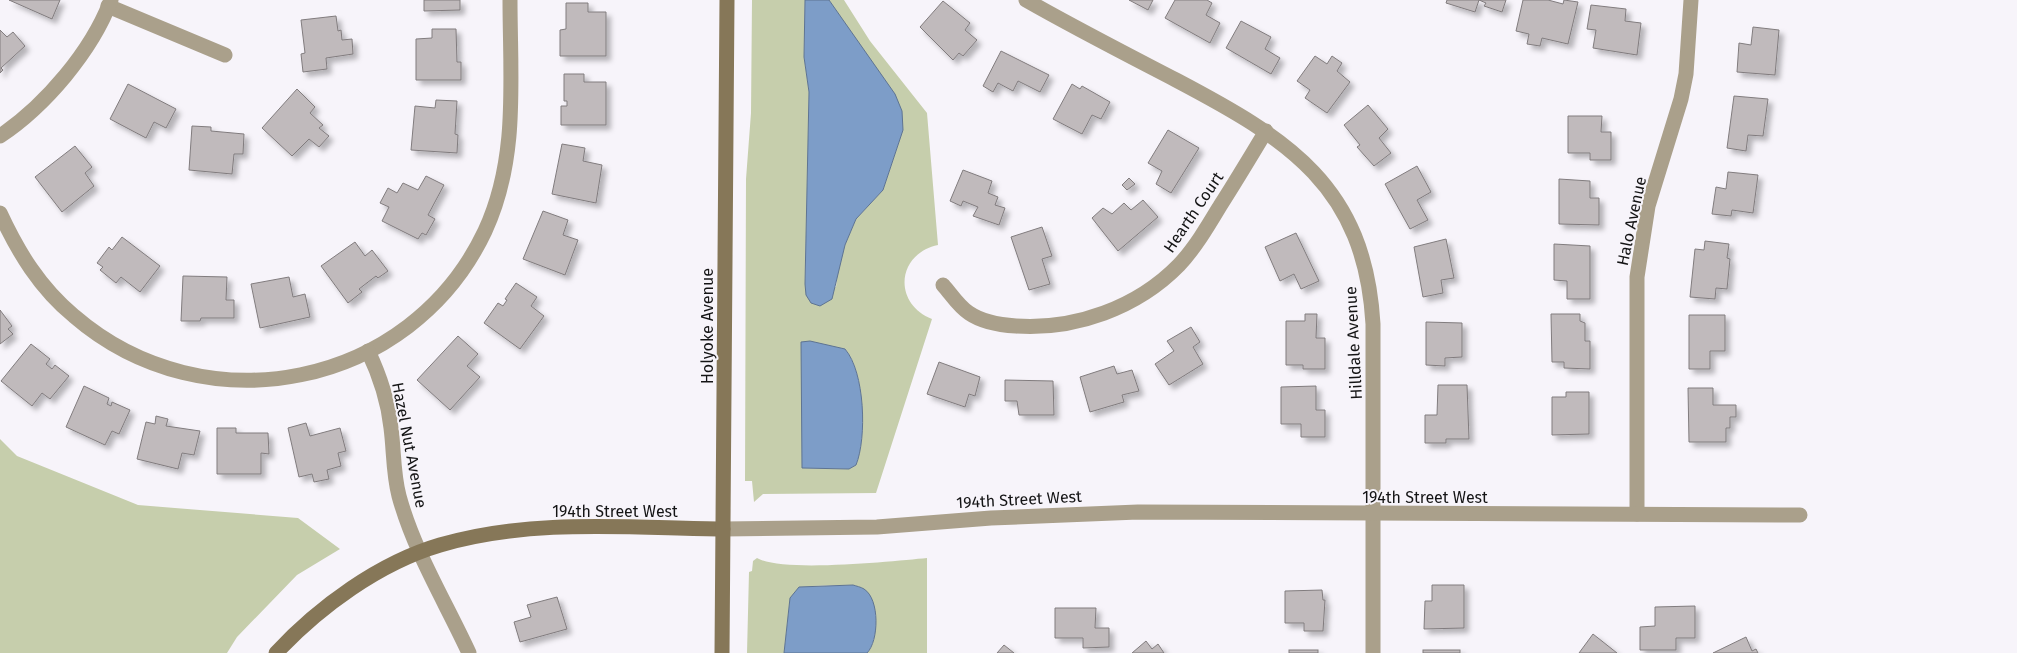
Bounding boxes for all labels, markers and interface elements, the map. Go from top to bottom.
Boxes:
street label: Hearth Court [1160,168,1227,256]
street label: Halo Avenue [1613,175,1650,267]
street label: Holyoke Avenue [698,268,717,384]
street label: Hilldale Avenue [1341,286,1366,400]
street label: Hazel Nut Avenue [388,381,431,509]
street label: 194th Street West [956,487,1083,512]
street label: 194th Street West [1362,488,1488,507]
street label: 194th Street West [552,502,678,521]

